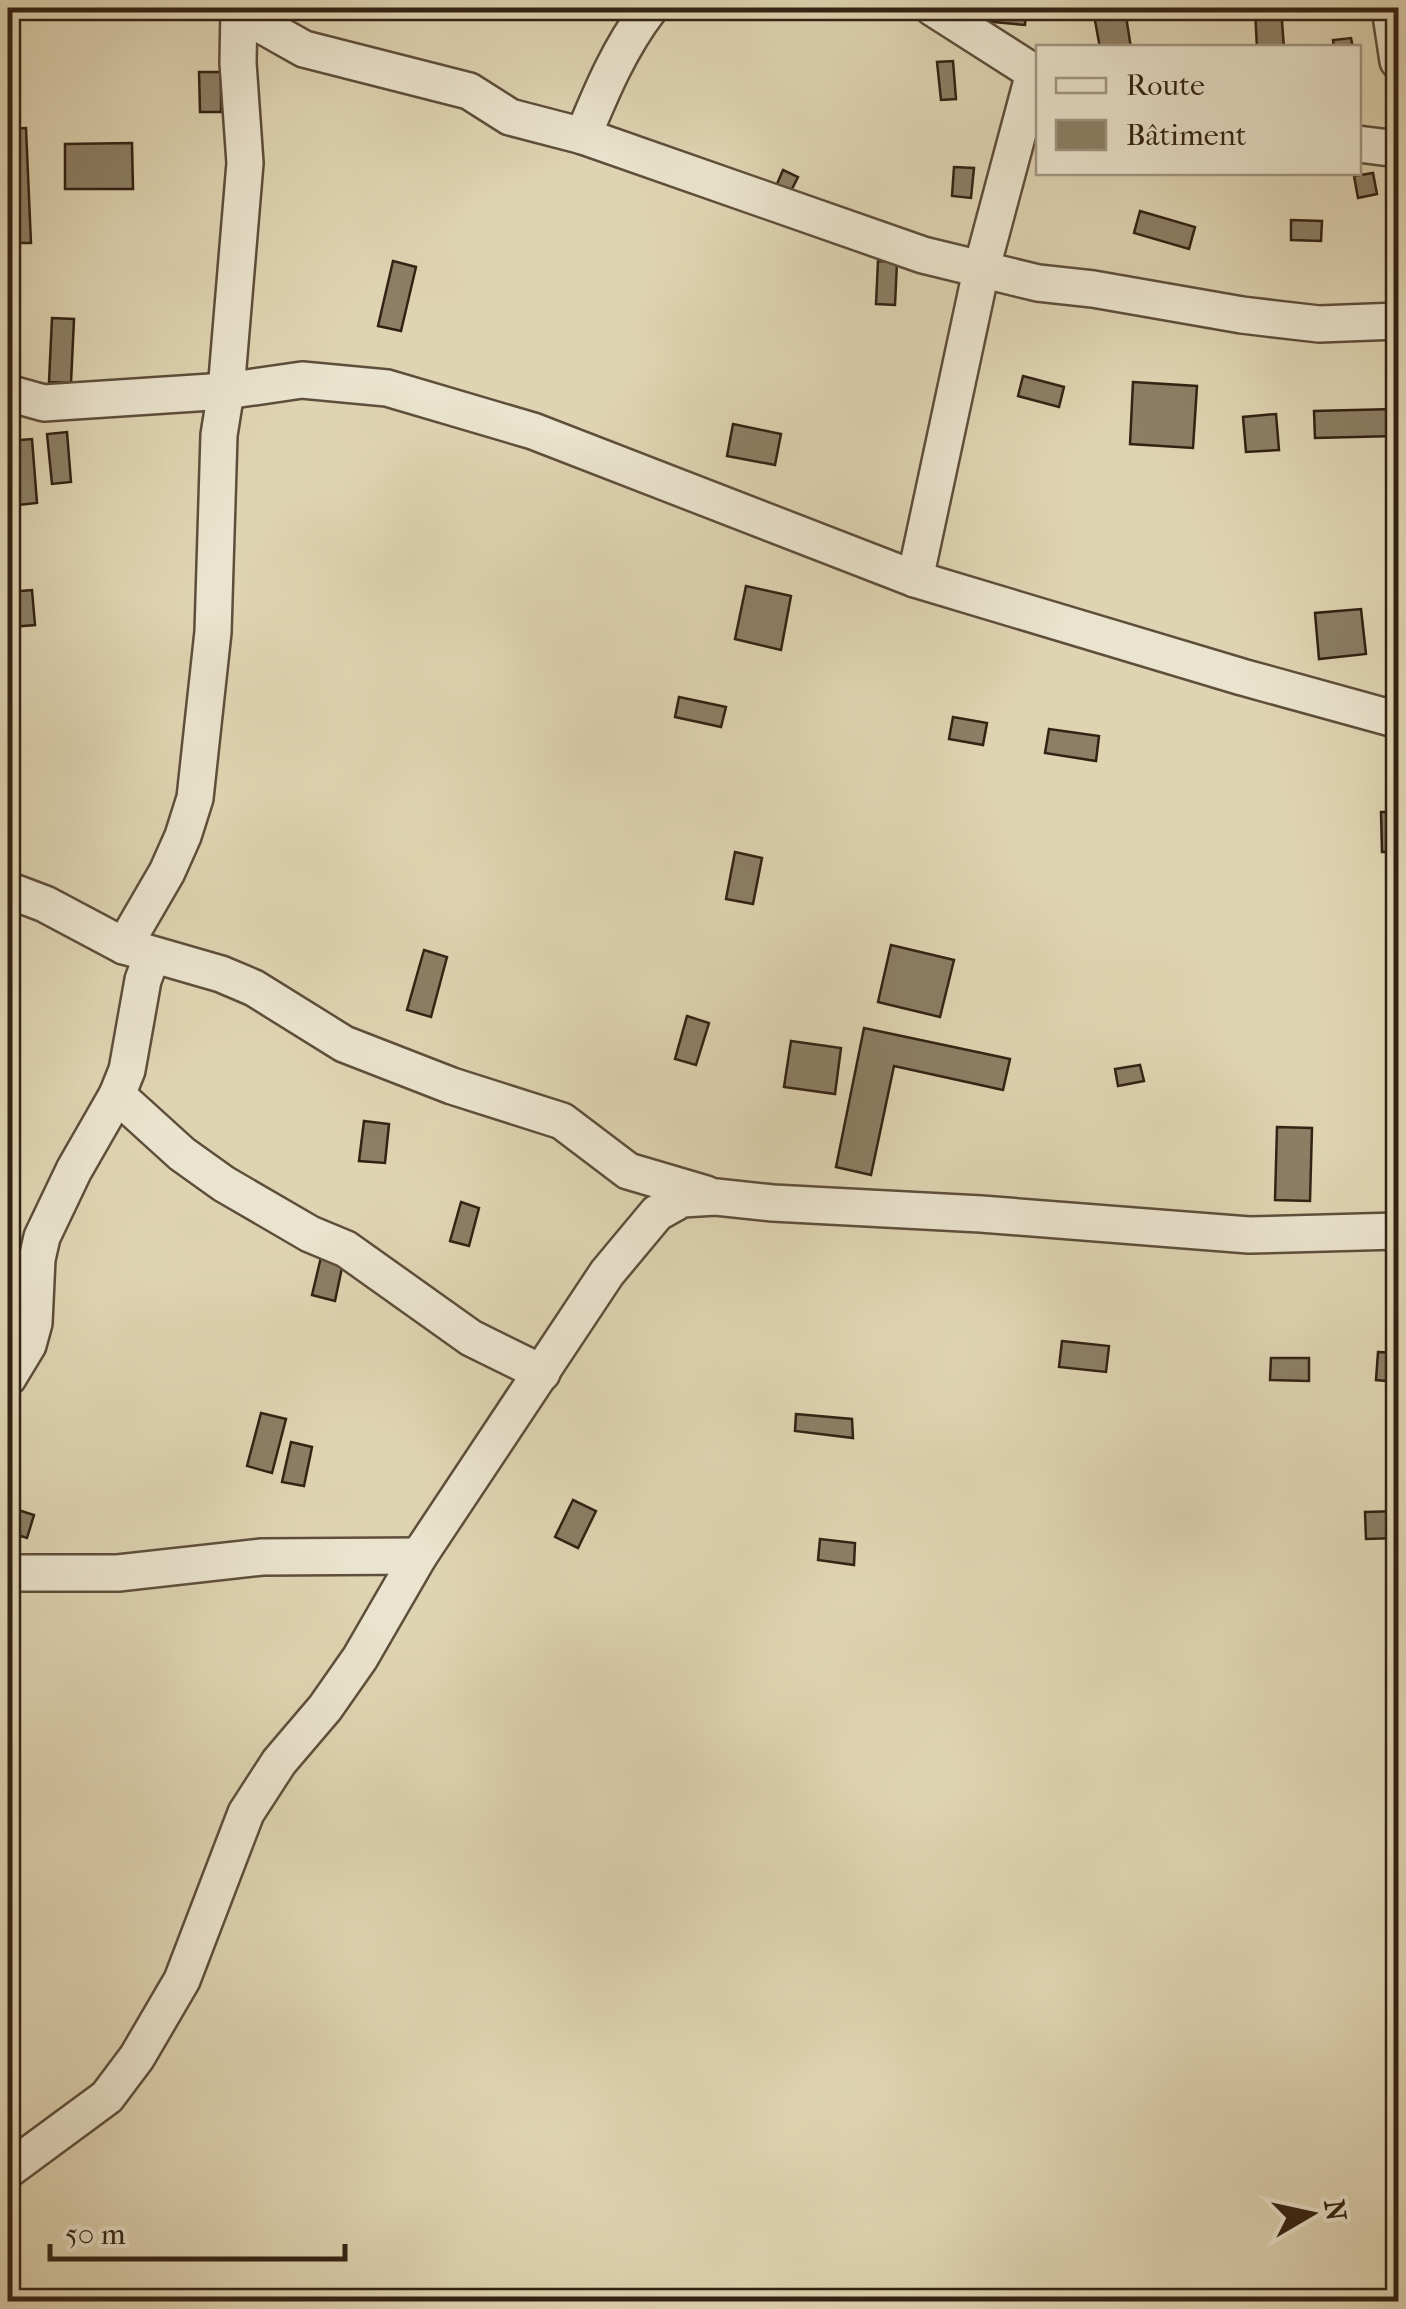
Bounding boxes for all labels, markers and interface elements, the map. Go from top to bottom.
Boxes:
legend [1036,45,1361,175]
text: Route [1126,68,1205,103]
text: Bâtiment [1126,118,1247,153]
north arrow [1261,2164,1361,2264]
text: N [1317,2197,1353,2224]
scale bar [50,2199,345,2261]
text: 50 m [65,2217,126,2252]

